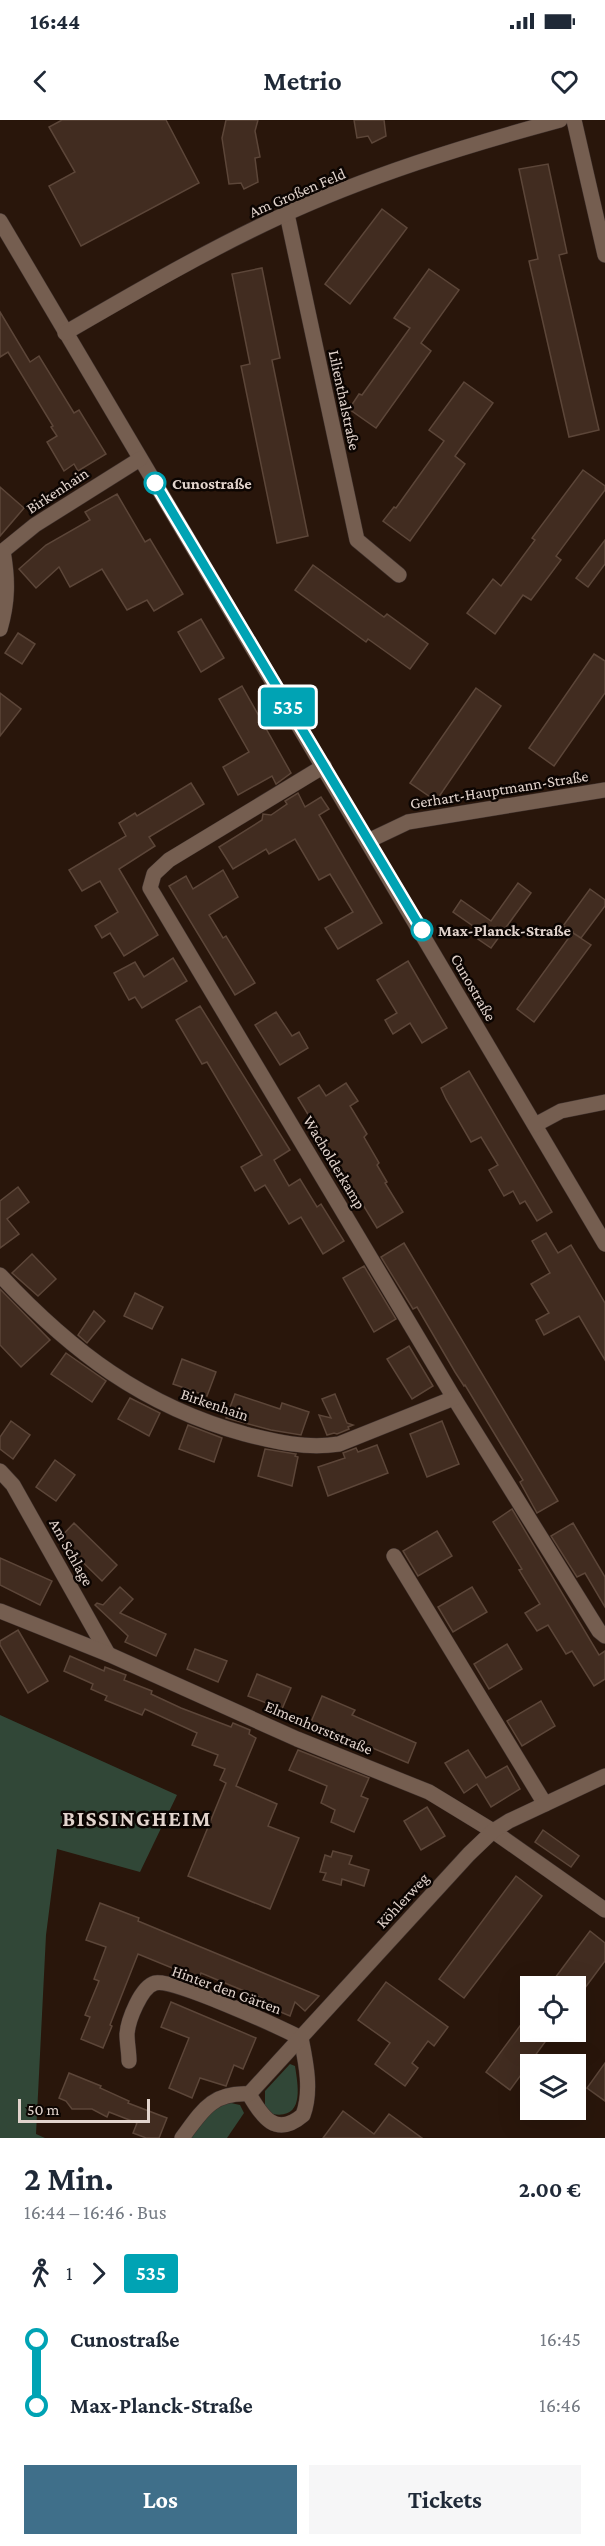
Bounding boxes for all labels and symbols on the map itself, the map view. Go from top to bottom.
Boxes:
street label: Am Großen Feld [246,164,348,220]
street label: Lilienthalstraße [326,348,363,452]
street label: Birkenhain [23,464,92,517]
marker: Cunostraße [144,472,166,494]
place label: Cunostraße [172,475,252,492]
line badge: 535 [254,688,322,726]
street label: Gerhart-Hauptmann-Straße [409,767,590,813]
marker: Max-Planck-Straße [411,919,433,941]
place label: Max-Planck-Straße [438,922,571,939]
street label: Cunostraße [448,951,500,1024]
street label: Wacholderkamp [299,1112,369,1213]
street label: Birkenhain [179,1385,251,1424]
street label: Am Schlage [45,1516,97,1589]
street label: Elmenhorststraße [262,1697,375,1758]
district label: BISSINGHEIM [62,1806,212,1831]
street label: Köhlerweg [373,1869,433,1932]
street label: Hinter den Gärten [170,1962,284,2017]
scale bar [18,2096,150,2124]

